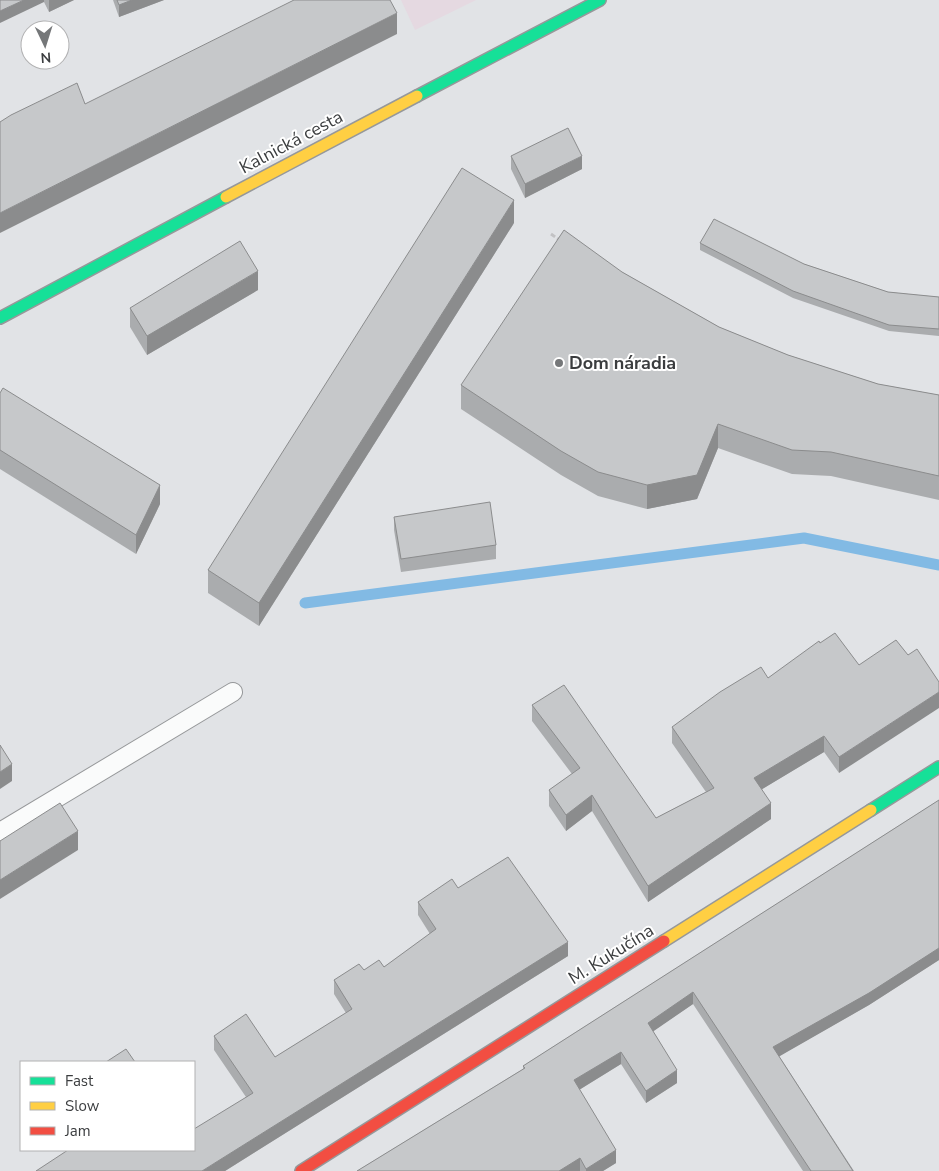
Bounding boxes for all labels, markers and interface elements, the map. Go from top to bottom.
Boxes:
north arrow [20,20,70,70]
text: N [40,48,52,67]
street label: Kalnická cesta [235,105,347,179]
place label: Dom náradia [569,351,676,375]
marker: Dom náradia [553,357,565,369]
street label: M. Kukučína [564,918,658,990]
legend [20,1061,195,1151]
text: Fast [65,1071,94,1091]
text: Slow [65,1096,100,1116]
text: Jam [64,1121,91,1141]

